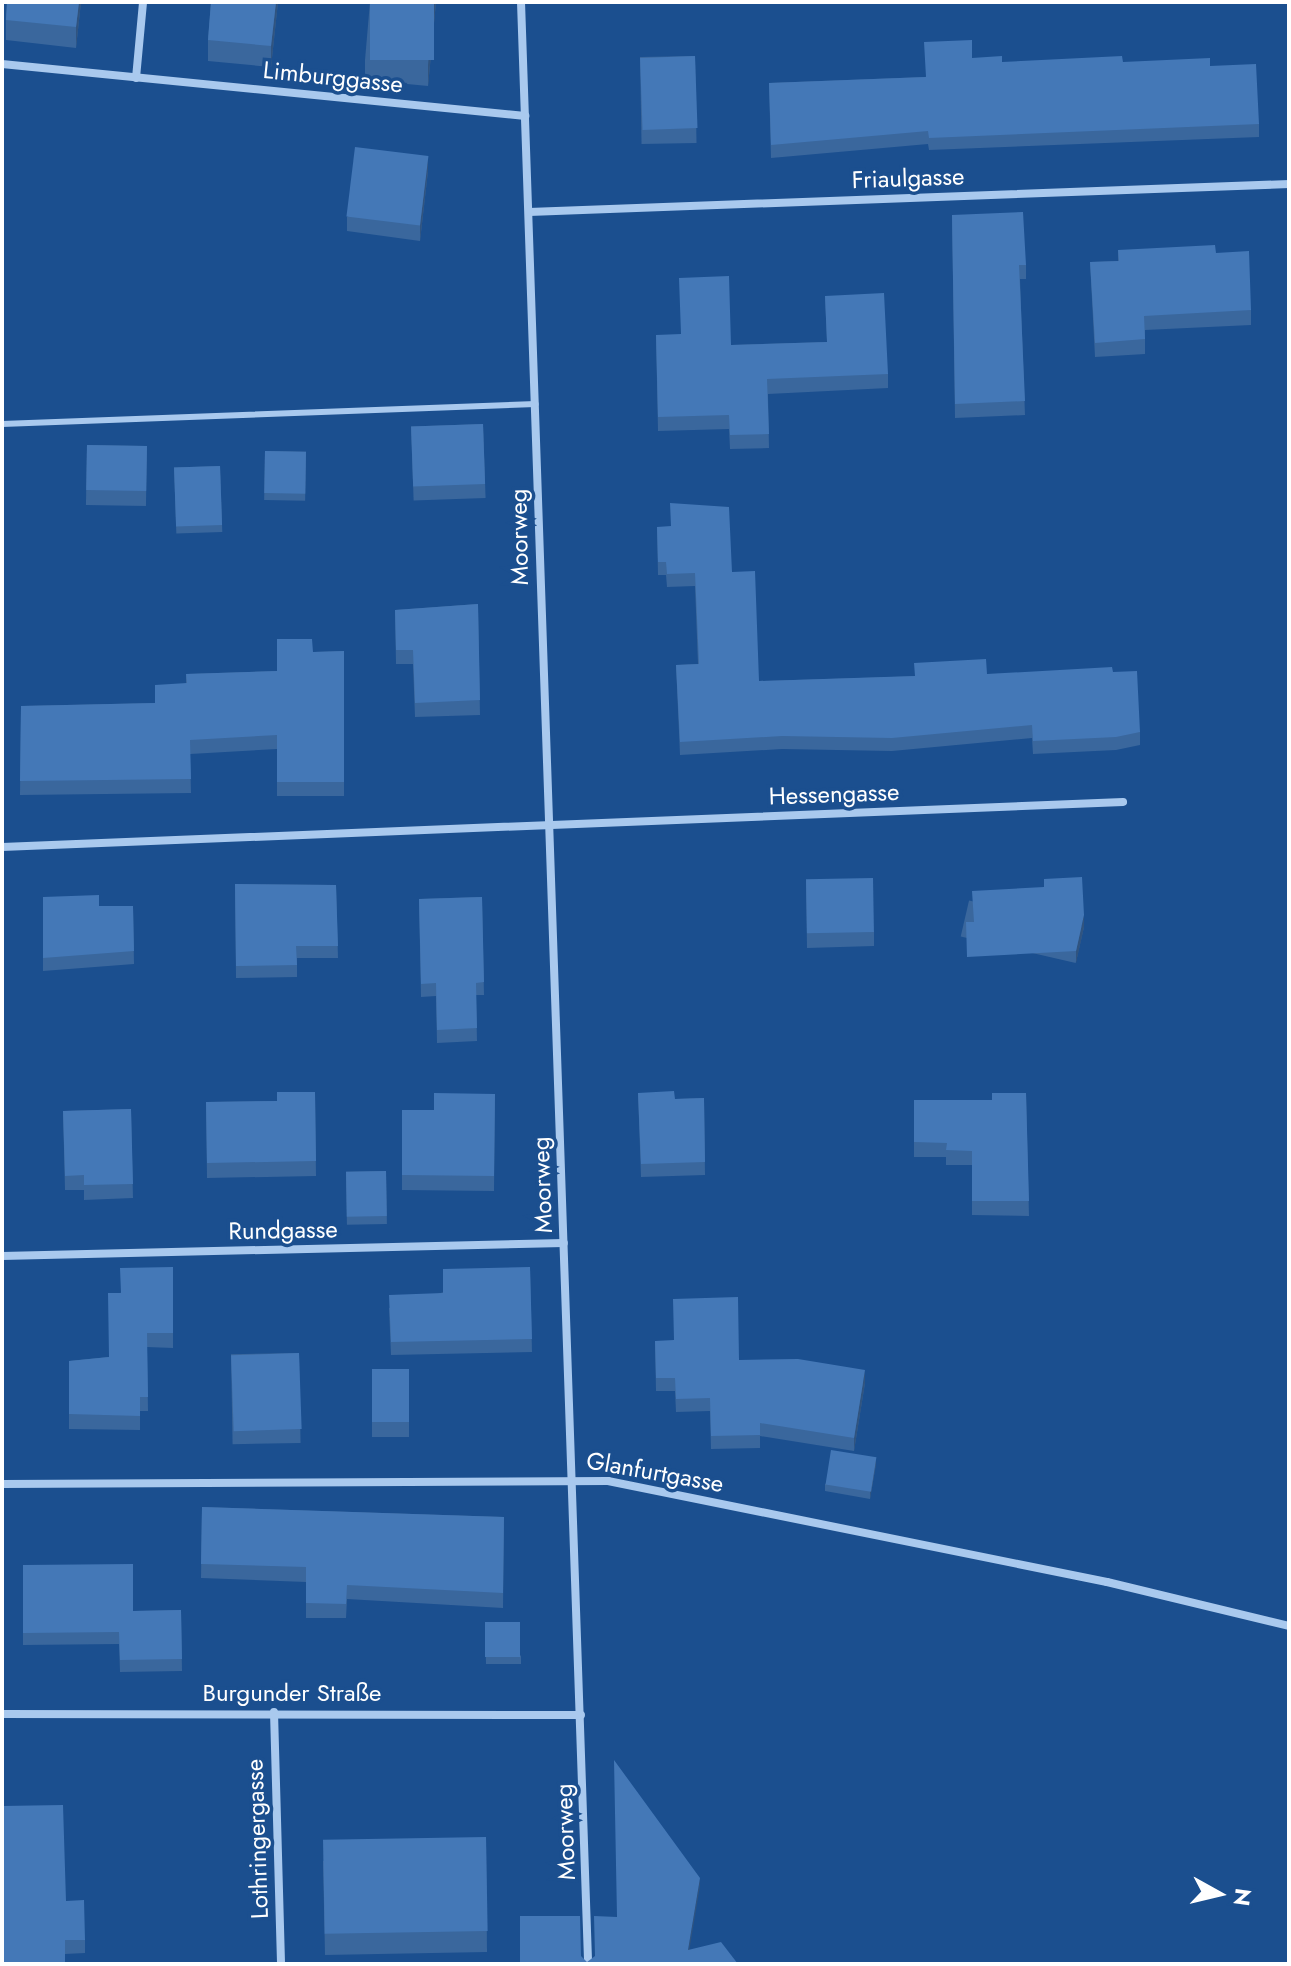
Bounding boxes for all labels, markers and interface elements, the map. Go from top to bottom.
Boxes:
street label: Limburggasse [262,55,404,99]
street label: Friaulgasse [851,162,965,194]
street label: Moorweg [504,488,534,586]
street label: Hessengasse [768,777,900,811]
street label: Moorweg [526,1136,558,1234]
street label: Rundgasse [228,1215,338,1245]
street label: Glanfurtgasse [584,1446,726,1498]
street label: Burgunder Straße [203,1679,381,1707]
street label: Lothringergasse [240,1758,274,1920]
street label: Moorweg [549,1783,581,1881]
north arrow [1179,1854,1259,1934]
text: N [1226,1886,1260,1908]

